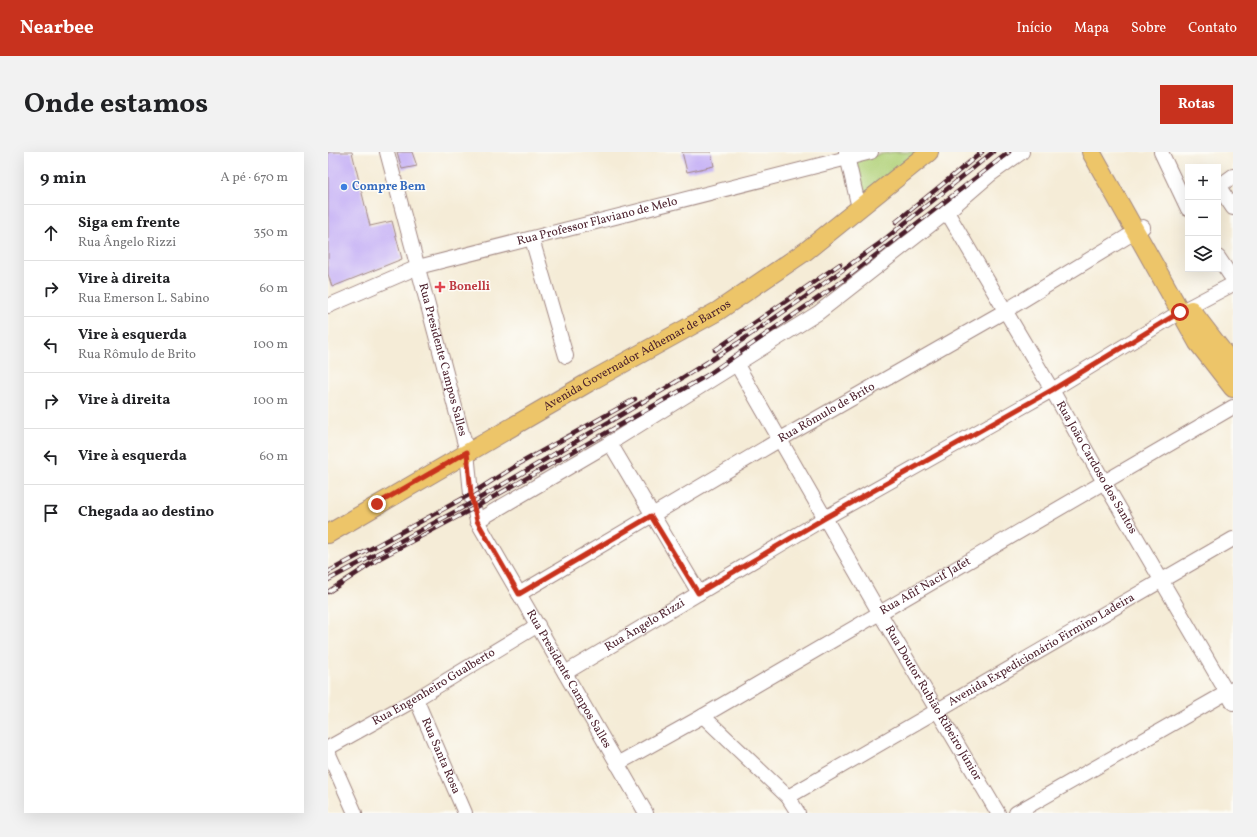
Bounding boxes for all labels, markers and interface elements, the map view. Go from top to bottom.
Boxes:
text: Nearbee [20,15,94,41]
text: Início [1016,19,1052,38]
text: Mapa [1074,19,1109,38]
text: Sobre [1131,19,1166,38]
text: Contato [1188,19,1237,38]
text: Onde estamos [24,85,208,124]
button: Rotas [1160,85,1233,124]
map controls [1185,164,1221,272]
button: + [1185,164,1221,200]
text: 9 min [40,167,86,190]
text: A pé · 670 m [221,169,288,187]
place label: Compre Bem [352,179,426,195]
marker: Compre Bem [339,182,349,192]
street label: Rua Professor Flaviano de Melo [515,193,679,250]
button: − [1185,200,1221,236]
text: Siga em frente [78,213,180,234]
icon: ahead [40,222,62,244]
text: 350 m [253,224,288,242]
text: Rua Ângelo Rizzi [78,234,176,252]
button: layers [1185,236,1221,272]
text: Vire à direita [78,269,170,290]
icon: right [40,278,62,300]
place label: Bonelli [449,279,490,295]
text: 60 m [260,280,288,298]
marker: Bonelli [434,281,446,293]
street label: Rua Presidente Campos Salles [414,282,470,438]
text: Rua Emerson L. Sabino [78,290,209,308]
street label: Avenida Governador Adhemar de Barros [540,296,734,415]
route start [1171,303,1189,321]
text: Vire à esquerda [78,325,187,346]
icon: left [40,334,62,356]
text: 100 m [253,336,288,354]
text: Rua Rômulo de Brito [78,346,196,364]
street label: Rua Rômulo de Brito [775,379,878,447]
icon: right [40,390,62,412]
text: Vire à direita [78,390,170,411]
text: 100 m [253,392,288,410]
street label: Rua João Cardoso dos Santos [1052,398,1141,537]
icon: left [40,446,62,468]
text: Vire à esquerda [78,446,187,467]
text: 60 m [260,448,288,466]
route end [368,495,386,513]
icon: arrive [40,502,62,524]
text: Chegada ao destino [78,502,214,523]
street label: Rua Afif Nacif Jafet [877,554,974,619]
street label: Avenida Expedicionário Firmino Ladeira [945,590,1138,710]
street label: Rua Ângelo Rizzi [602,595,688,655]
street label: Rua Presidente Campos Salles [522,607,615,751]
street label: Rua Doutor Rubião Ribeiro Júnior [881,623,985,784]
street label: Rua Engenheiro Gualberto [370,645,498,730]
street label: Rua Santa Rosa [417,715,464,796]

